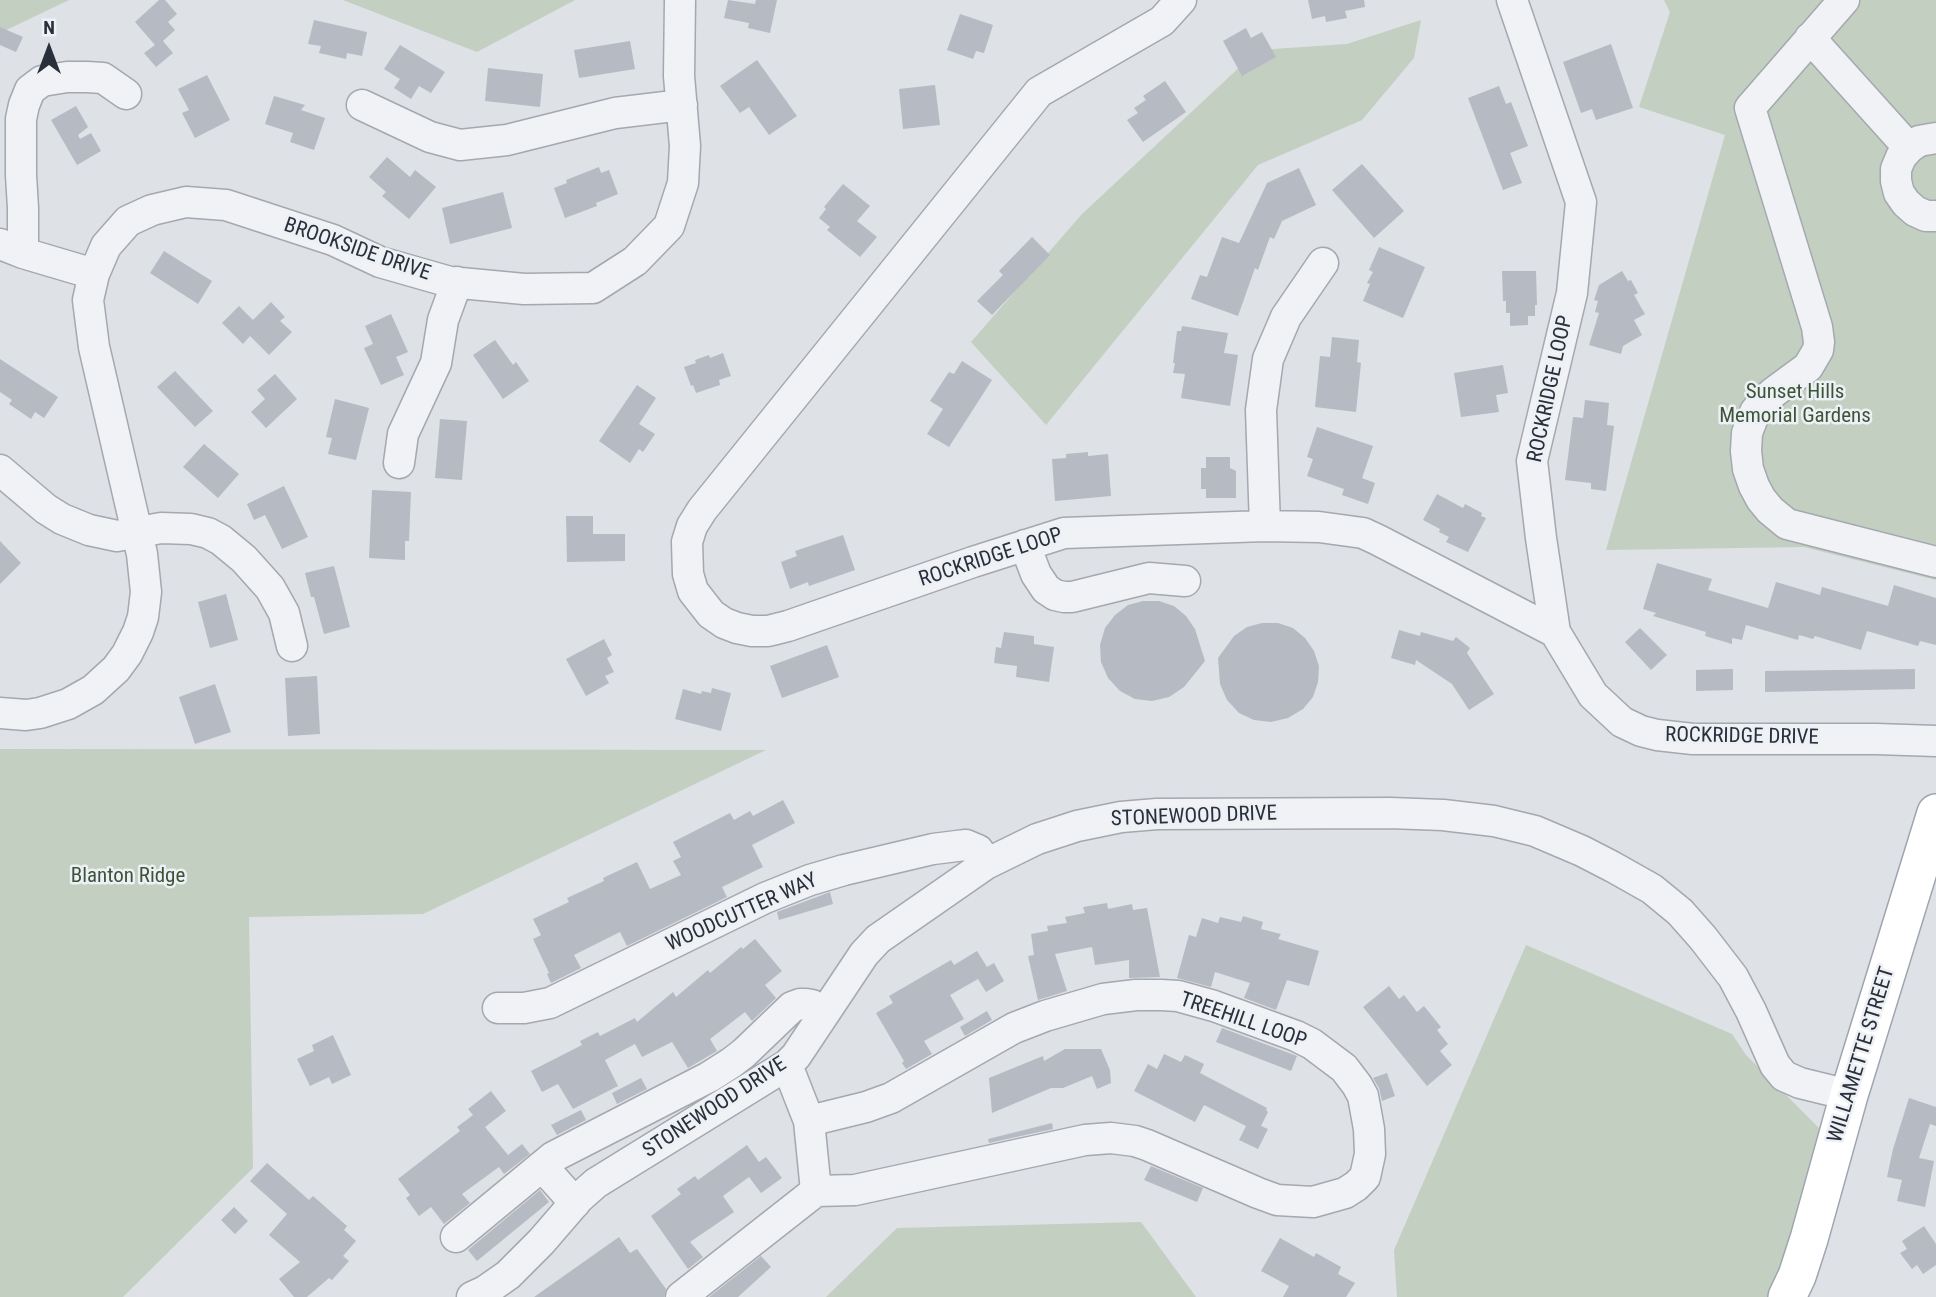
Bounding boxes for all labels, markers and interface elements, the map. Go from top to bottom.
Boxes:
north arrow [14,14,84,84]
text: N [43,16,55,39]
street label: BROOKSIDE DRIVE [280,213,434,287]
street label: ROCKRIDGE LOOP [1523,313,1579,465]
park label: Sunset Hills Memorial Gardens [1719,380,1871,430]
street label: ROCKRIDGE LOOP [916,523,1066,593]
street label: ROCKRIDGE DRIVE [1665,723,1819,751]
street label: STONEWOOD DRIVE [1110,802,1278,832]
park label: Blanton Ridge [71,864,185,890]
street label: WOODCUTTER WAY [662,868,822,958]
street label: WILLAMETTE STREET [1823,964,1901,1146]
street label: TREEHILL LOOP [1176,988,1310,1054]
street label: STONEWOOD DRIVE [638,1052,792,1164]

